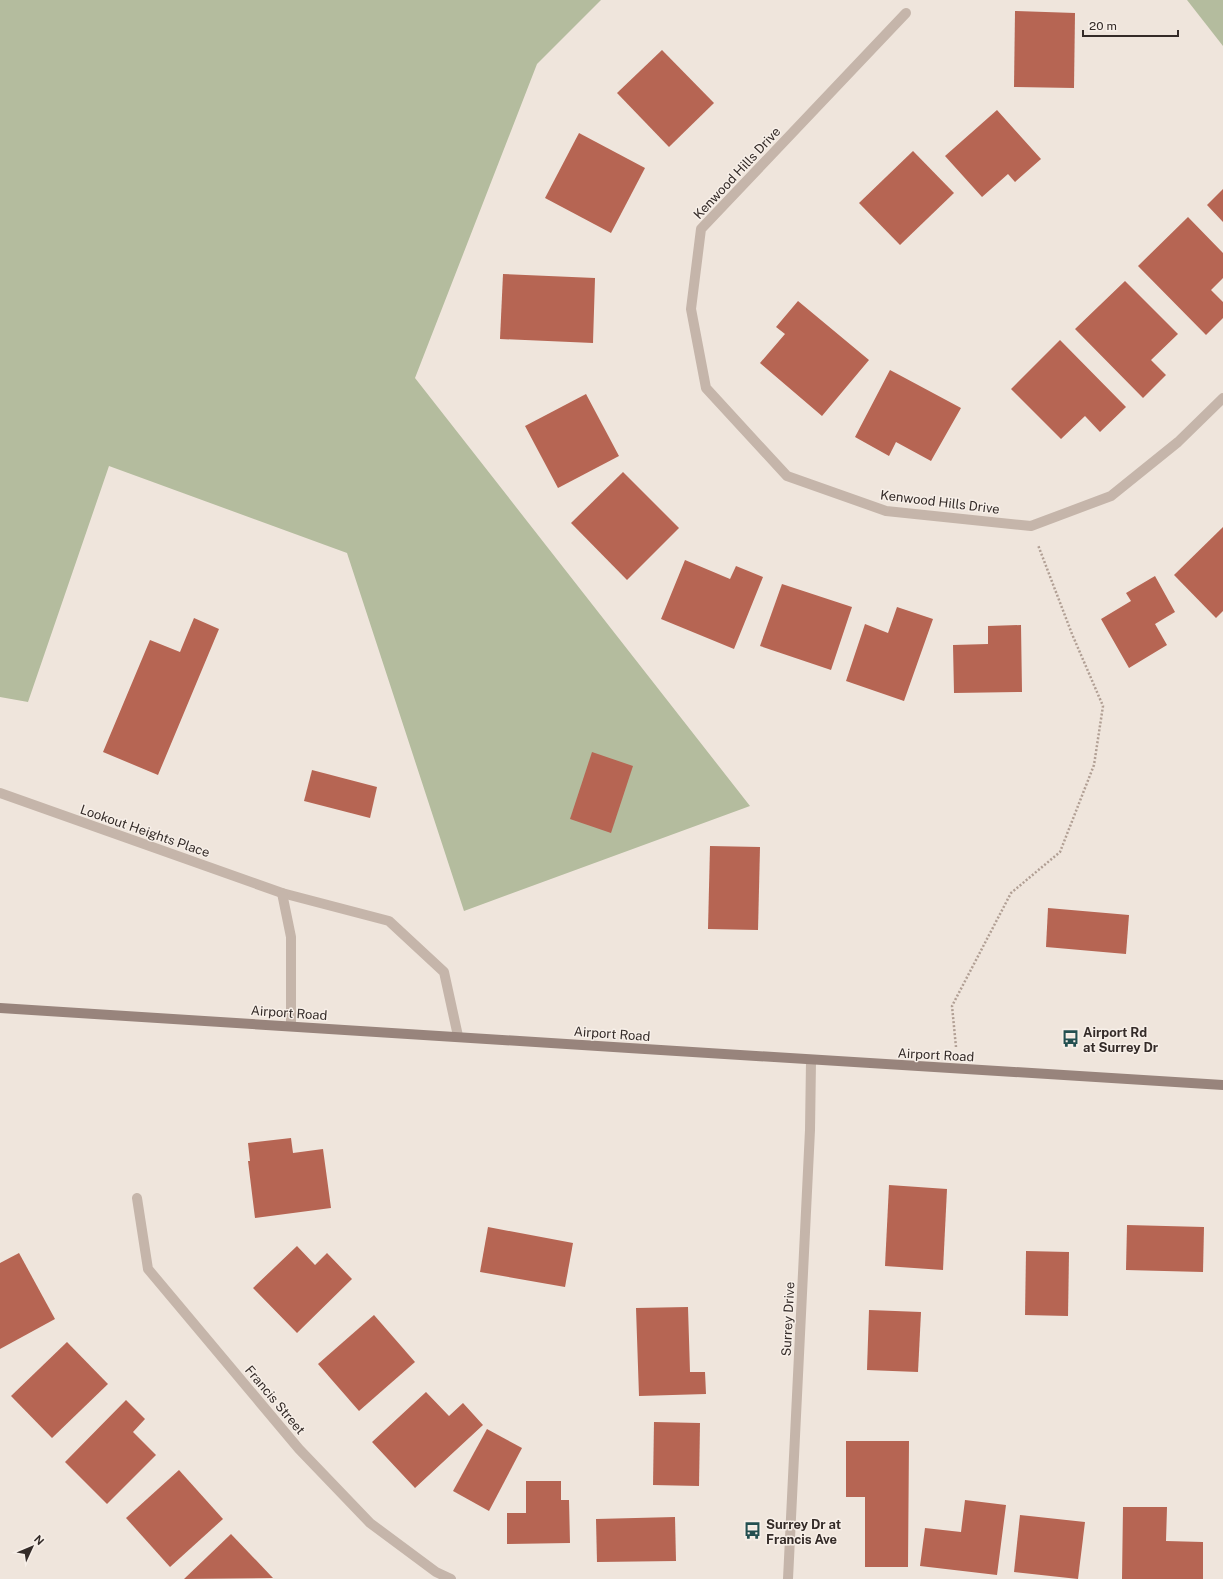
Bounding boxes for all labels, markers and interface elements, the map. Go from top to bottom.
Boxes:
scale bar [1083,12,1178,38]
text: 20 m [1089,19,1117,33]
street label: Kenwood Hills Drive [690,124,784,222]
street label: Kenwood Hills Drive [879,487,1001,517]
street label: Lookout Heights Place [78,802,212,860]
street label: Airport Road [250,1003,328,1023]
street label: Airport Road [573,1024,651,1044]
place label: Airport Rd at Surrey Dr [1083,1025,1159,1055]
bus stop icon: Airport Rd at Surrey Dr [1060,1029,1080,1049]
street label: Airport Road [897,1046,975,1064]
street label: Surrey Drive [779,1281,797,1357]
street label: Francis Street [242,1363,308,1437]
place label: Surrey Dr at Francis Ave [766,1517,841,1547]
bus stop icon: Surrey Dr at Francis Ave [743,1521,763,1541]
north arrow [12,1527,52,1567]
text: N [32,1533,46,1547]

